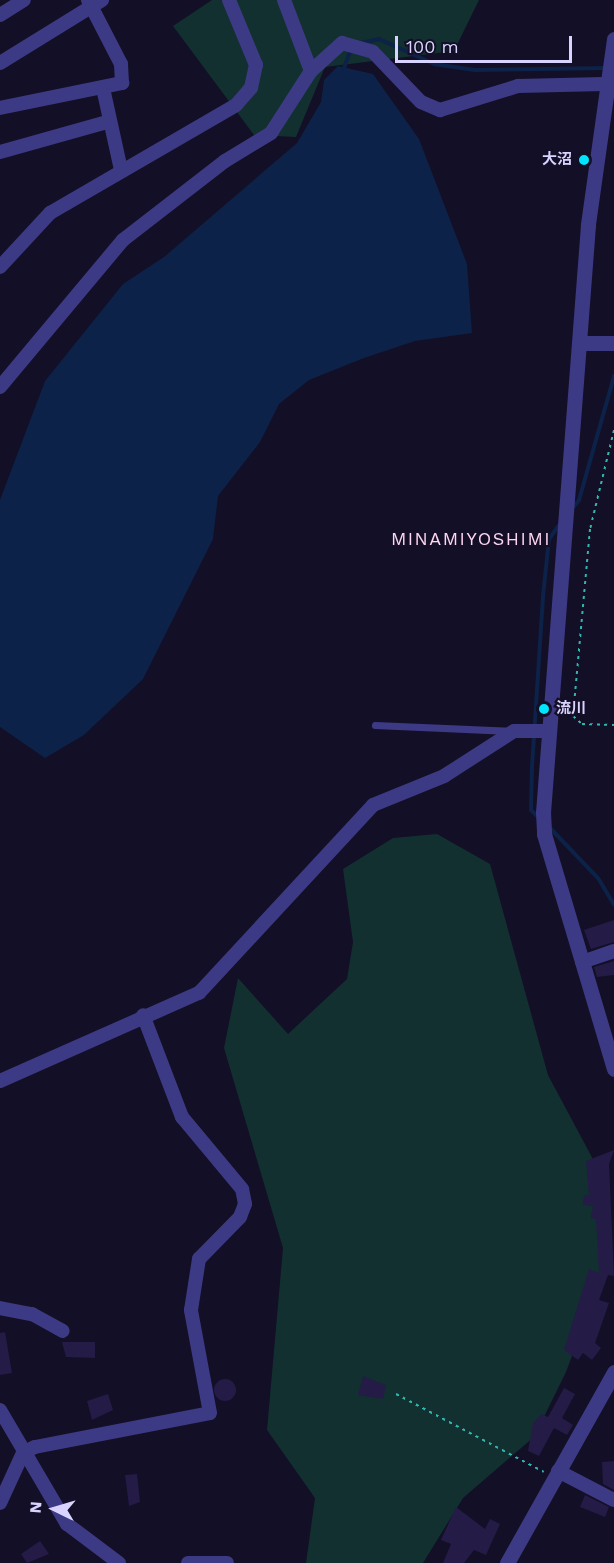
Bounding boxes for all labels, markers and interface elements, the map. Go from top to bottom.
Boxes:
scale bar [398,24,575,62]
text: 100 m [406,36,459,57]
place label: 大沼 [542,151,572,169]
marker: 大沼 [577,153,591,167]
district label: MINAMIYOSHIMI [391,528,551,550]
place label: 流川 [556,700,586,718]
marker: 流川 [537,702,551,716]
north arrow [24,1479,84,1539]
text: N [26,1501,46,1514]

